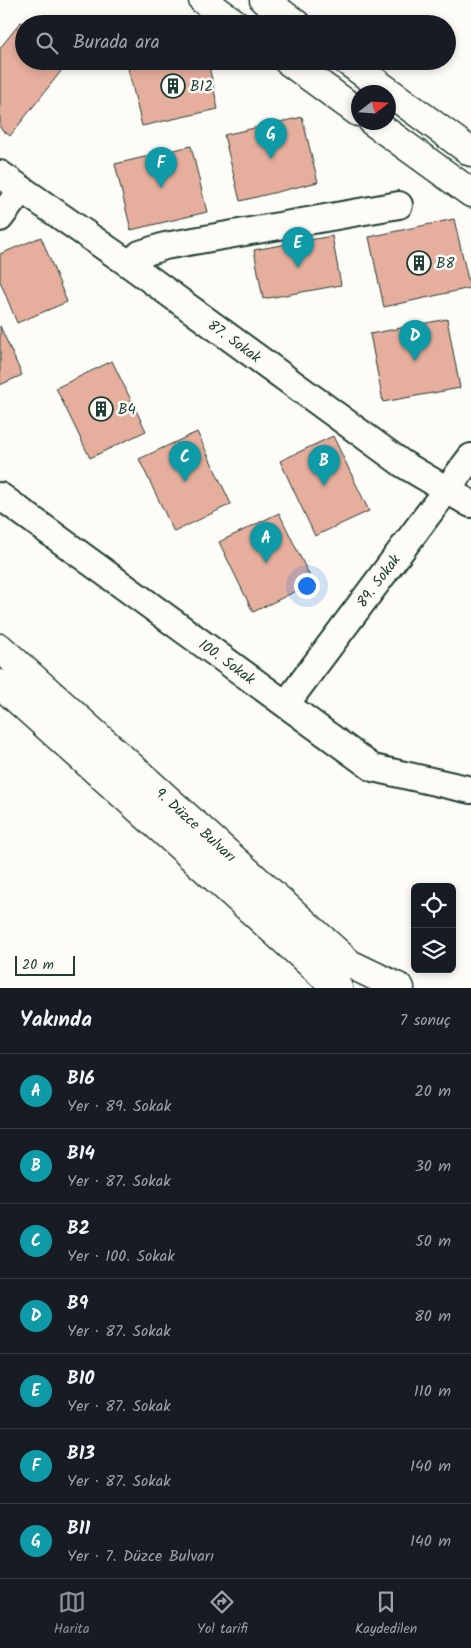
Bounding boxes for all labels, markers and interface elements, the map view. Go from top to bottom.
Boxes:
search box [15,15,456,70]
text: Burada ara [73,28,160,58]
icon: search [33,29,61,57]
building icon: B12 [160,73,186,99]
place label: B12 [190,75,213,99]
north arrow [351,85,396,130]
pin: G [255,118,287,159]
pin: F [145,147,177,188]
pin: E [282,227,314,268]
building icon: B8 [406,250,432,276]
place label: B8 [436,252,456,276]
street label: 87. Sokak [202,314,267,370]
pin: D [399,320,431,361]
building icon: B4 [88,396,114,422]
place label: B4 [118,398,136,422]
pin: C [169,441,201,482]
pin: B [308,445,340,486]
pin: A [250,522,282,563]
street label: 89. Sokak [351,549,408,613]
your location [294,573,320,599]
street label: 100. Sokak [193,633,261,692]
street label: 9. Düzce Bulvarı [149,782,241,869]
map controls [411,883,456,973]
button: locate [411,883,456,928]
button: layers [411,928,456,973]
scale bar [15,953,75,976]
text: 20 m [22,954,54,976]
text: Yakında [20,1004,92,1037]
text: 7 sonuç [400,1008,451,1033]
text: B16 [67,1064,95,1094]
text: A [31,1079,41,1104]
text: 20 m [415,1079,451,1104]
text: Yer · 89. Sokak [67,1094,171,1119]
text: B14 [67,1139,95,1169]
text: B [31,1154,41,1179]
text: 30 m [415,1154,451,1179]
text: Yer · 87. Sokak [67,1169,171,1194]
text: B2 [67,1214,90,1244]
text: C [31,1229,41,1254]
text: 50 m [415,1229,451,1254]
text: Yer · 100. Sokak [67,1244,175,1269]
text: B9 [67,1289,88,1319]
text: D [31,1304,41,1329]
text: 80 m [414,1304,451,1329]
text: Yer · 87. Sokak [67,1319,171,1344]
text: B10 [67,1364,94,1394]
text: E [32,1379,40,1404]
text: 110 m [414,1379,451,1404]
text: Yer · 87. Sokak [67,1394,171,1419]
text: B13 [67,1439,95,1469]
text: F [32,1454,40,1479]
text: 140 m [410,1454,451,1479]
text: Yer · 87. Sokak [67,1469,171,1494]
text: B11 [67,1514,90,1544]
text: G [31,1529,41,1554]
text: 140 m [410,1529,451,1554]
text: Yer · 7. Düzce Bulvarı [67,1544,214,1569]
tab: Harita [54,1588,90,1640]
tab: Yol tarifi [197,1588,248,1640]
tab: Kaydedilen [355,1588,417,1640]

